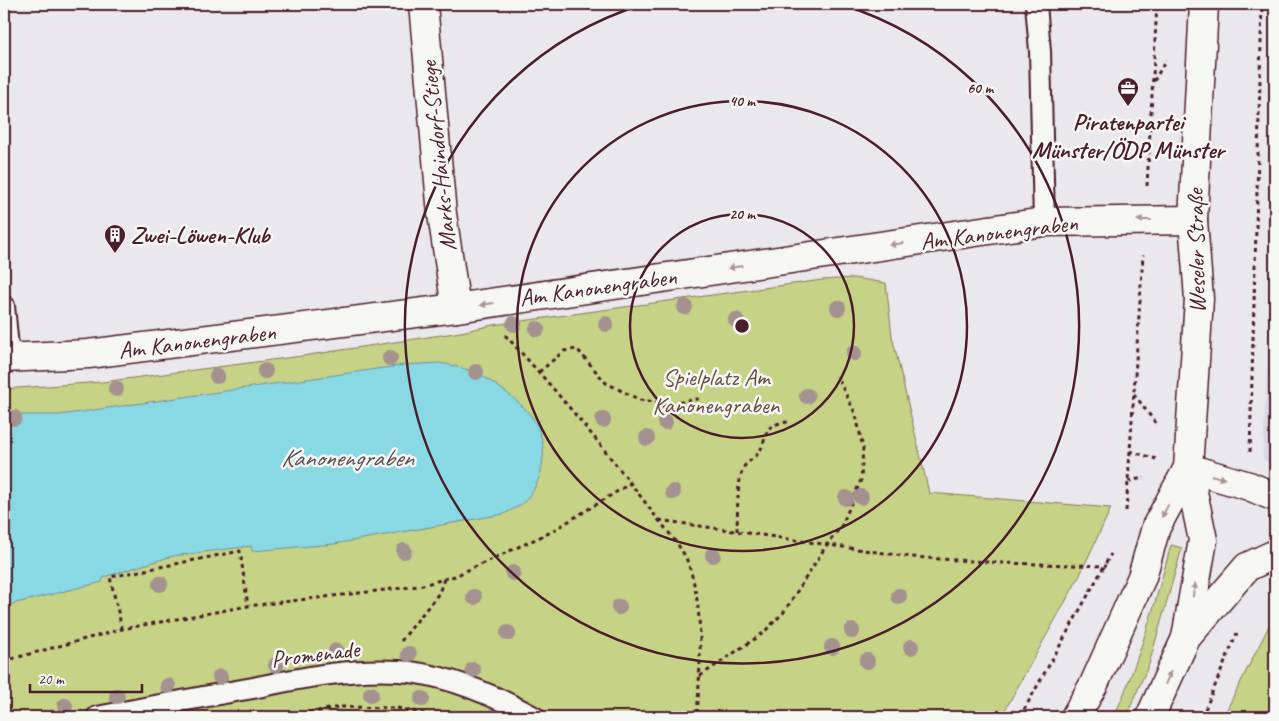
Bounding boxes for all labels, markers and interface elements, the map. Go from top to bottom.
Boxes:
street label: Marks-Haindorf-Stiege [413,57,463,252]
office icon: Piratenpartei Münster/ÖDP Münster [1116,76,1140,107]
text: 60 m [967,79,994,98]
text: 40 m [729,92,756,111]
place label: Piratenpartei Münster/ÖDP Münster [1032,107,1226,165]
street label: Weseler Straße [1180,186,1212,313]
text: 20 m [729,205,756,224]
street label: Am Kanonengraben [919,207,1080,257]
one-way arrow [1136,216,1152,224]
place label: Zwei-Löwen-Klub [131,220,271,250]
building icon: Zwei-Löwen-Klub [103,223,127,254]
one-way arrow [887,240,903,248]
street label: Am Kanonengraben [518,261,679,313]
one-way arrow [726,264,742,272]
one-way arrow [479,300,495,308]
street label: Am Kanonengraben [117,316,278,366]
centre of rings [733,317,751,335]
park label: Spielplatz Am Kanonengraben [653,362,781,420]
water label: Kanonengraben [281,442,415,474]
one-way arrow [1211,473,1226,481]
one-way arrow [1161,503,1169,518]
one-way arrow [1191,582,1199,598]
street label: Promenade [269,633,363,674]
scale bar [30,661,142,693]
text: 20 m [38,670,65,689]
one-way arrow [1164,671,1172,685]

